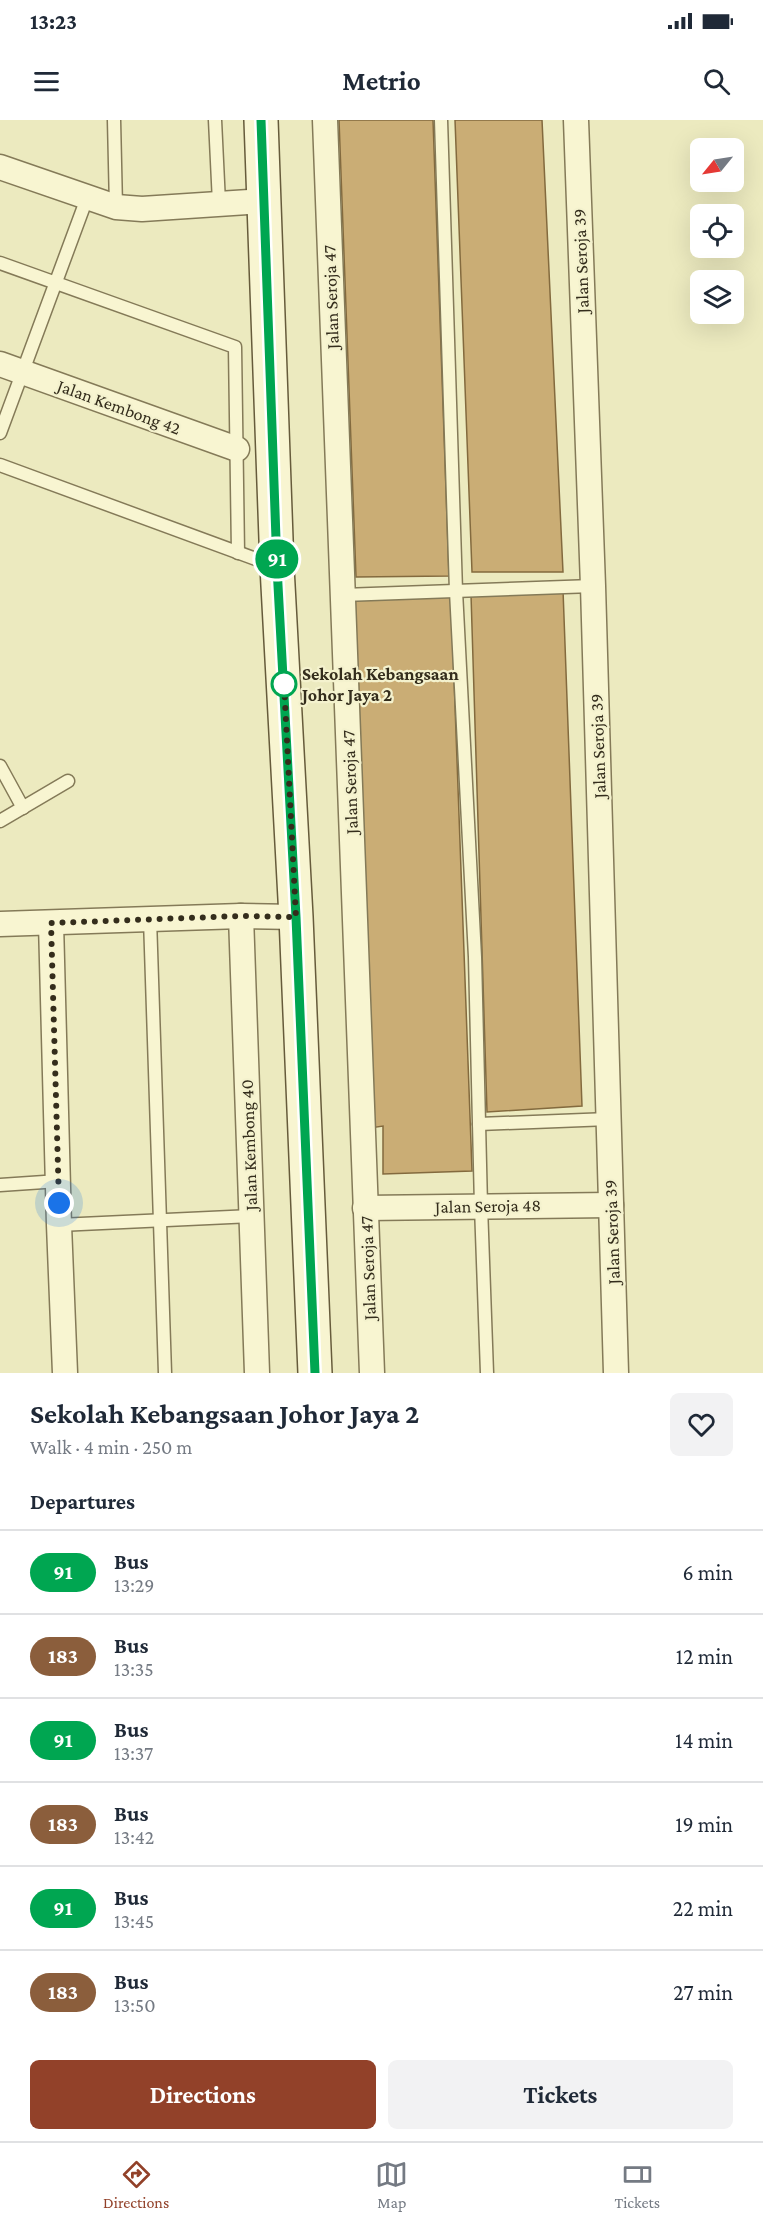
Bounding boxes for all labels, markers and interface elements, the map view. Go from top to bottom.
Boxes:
text: 13:23 [30,9,77,34]
icon: menu [30,65,63,98]
icon: search [700,65,733,98]
text: Metrio [342,66,421,96]
north arrow [690,138,744,192]
map controls [690,138,744,324]
button: locate [690,204,744,258]
street label: Jalan Seroja 39 [569,208,594,316]
street label: Jalan Seroja 47 [319,245,344,351]
button: layers [690,270,744,324]
street label: Jalan Kembong 42 [53,375,183,439]
line badge: 91 [250,540,304,578]
text: 91 [267,547,287,571]
place label: Sekolah Kebangsaan Johor Jaya 2 [300,664,459,705]
marker: Sekolah Kebangsaan Johor Jaya 2 [271,671,297,697]
street label: Jalan Seroja 39 [586,693,611,801]
street label: Jalan Seroja 47 [338,730,363,836]
street label: Jalan Kembong 40 [237,1079,261,1213]
street label: Jalan Seroja 39 [600,1179,625,1287]
your location [44,1188,74,1218]
street label: Jalan Seroja 48 [433,1195,541,1218]
street label: Jalan Seroja 47 [356,1216,381,1322]
button: heart [670,1393,733,1456]
text: Sekolah Kebangsaan Johor Jaya 2 [30,1398,419,1429]
text: Walk · 4 min · 250 m [30,1436,192,1458]
text: Departures [30,1489,135,1514]
text: Bus [114,1549,148,1574]
text: 91 [53,1560,73,1584]
text: 6 min [682,1560,733,1585]
text: 13:29 [114,1574,154,1596]
text: Bus [114,1633,148,1658]
text: 183 [48,1644,78,1668]
text: 12 min [676,1644,733,1669]
text: 13:35 [114,1658,154,1680]
text: Bus [114,1717,148,1742]
text: 91 [53,1728,73,1752]
text: 14 min [675,1728,733,1753]
text: 13:37 [114,1742,153,1764]
text: Bus [114,1801,148,1826]
text: 183 [48,1812,78,1836]
text: 19 min [675,1812,733,1837]
text: 13:42 [114,1826,154,1848]
text: Bus [114,1885,148,1910]
text: 91 [53,1896,73,1920]
text: 22 min [673,1896,733,1921]
text: 13:45 [114,1910,154,1932]
text: Bus [114,1969,148,1994]
text: 183 [48,1980,78,2004]
text: 27 min [673,1980,733,2005]
text: 13:50 [114,1994,155,2016]
button: Directions [30,2060,376,2129]
button: Tickets [388,2060,733,2129]
tab: Directions [103,2158,169,2211]
tab: Map [375,2158,408,2211]
tab: Tickets [614,2158,660,2211]

